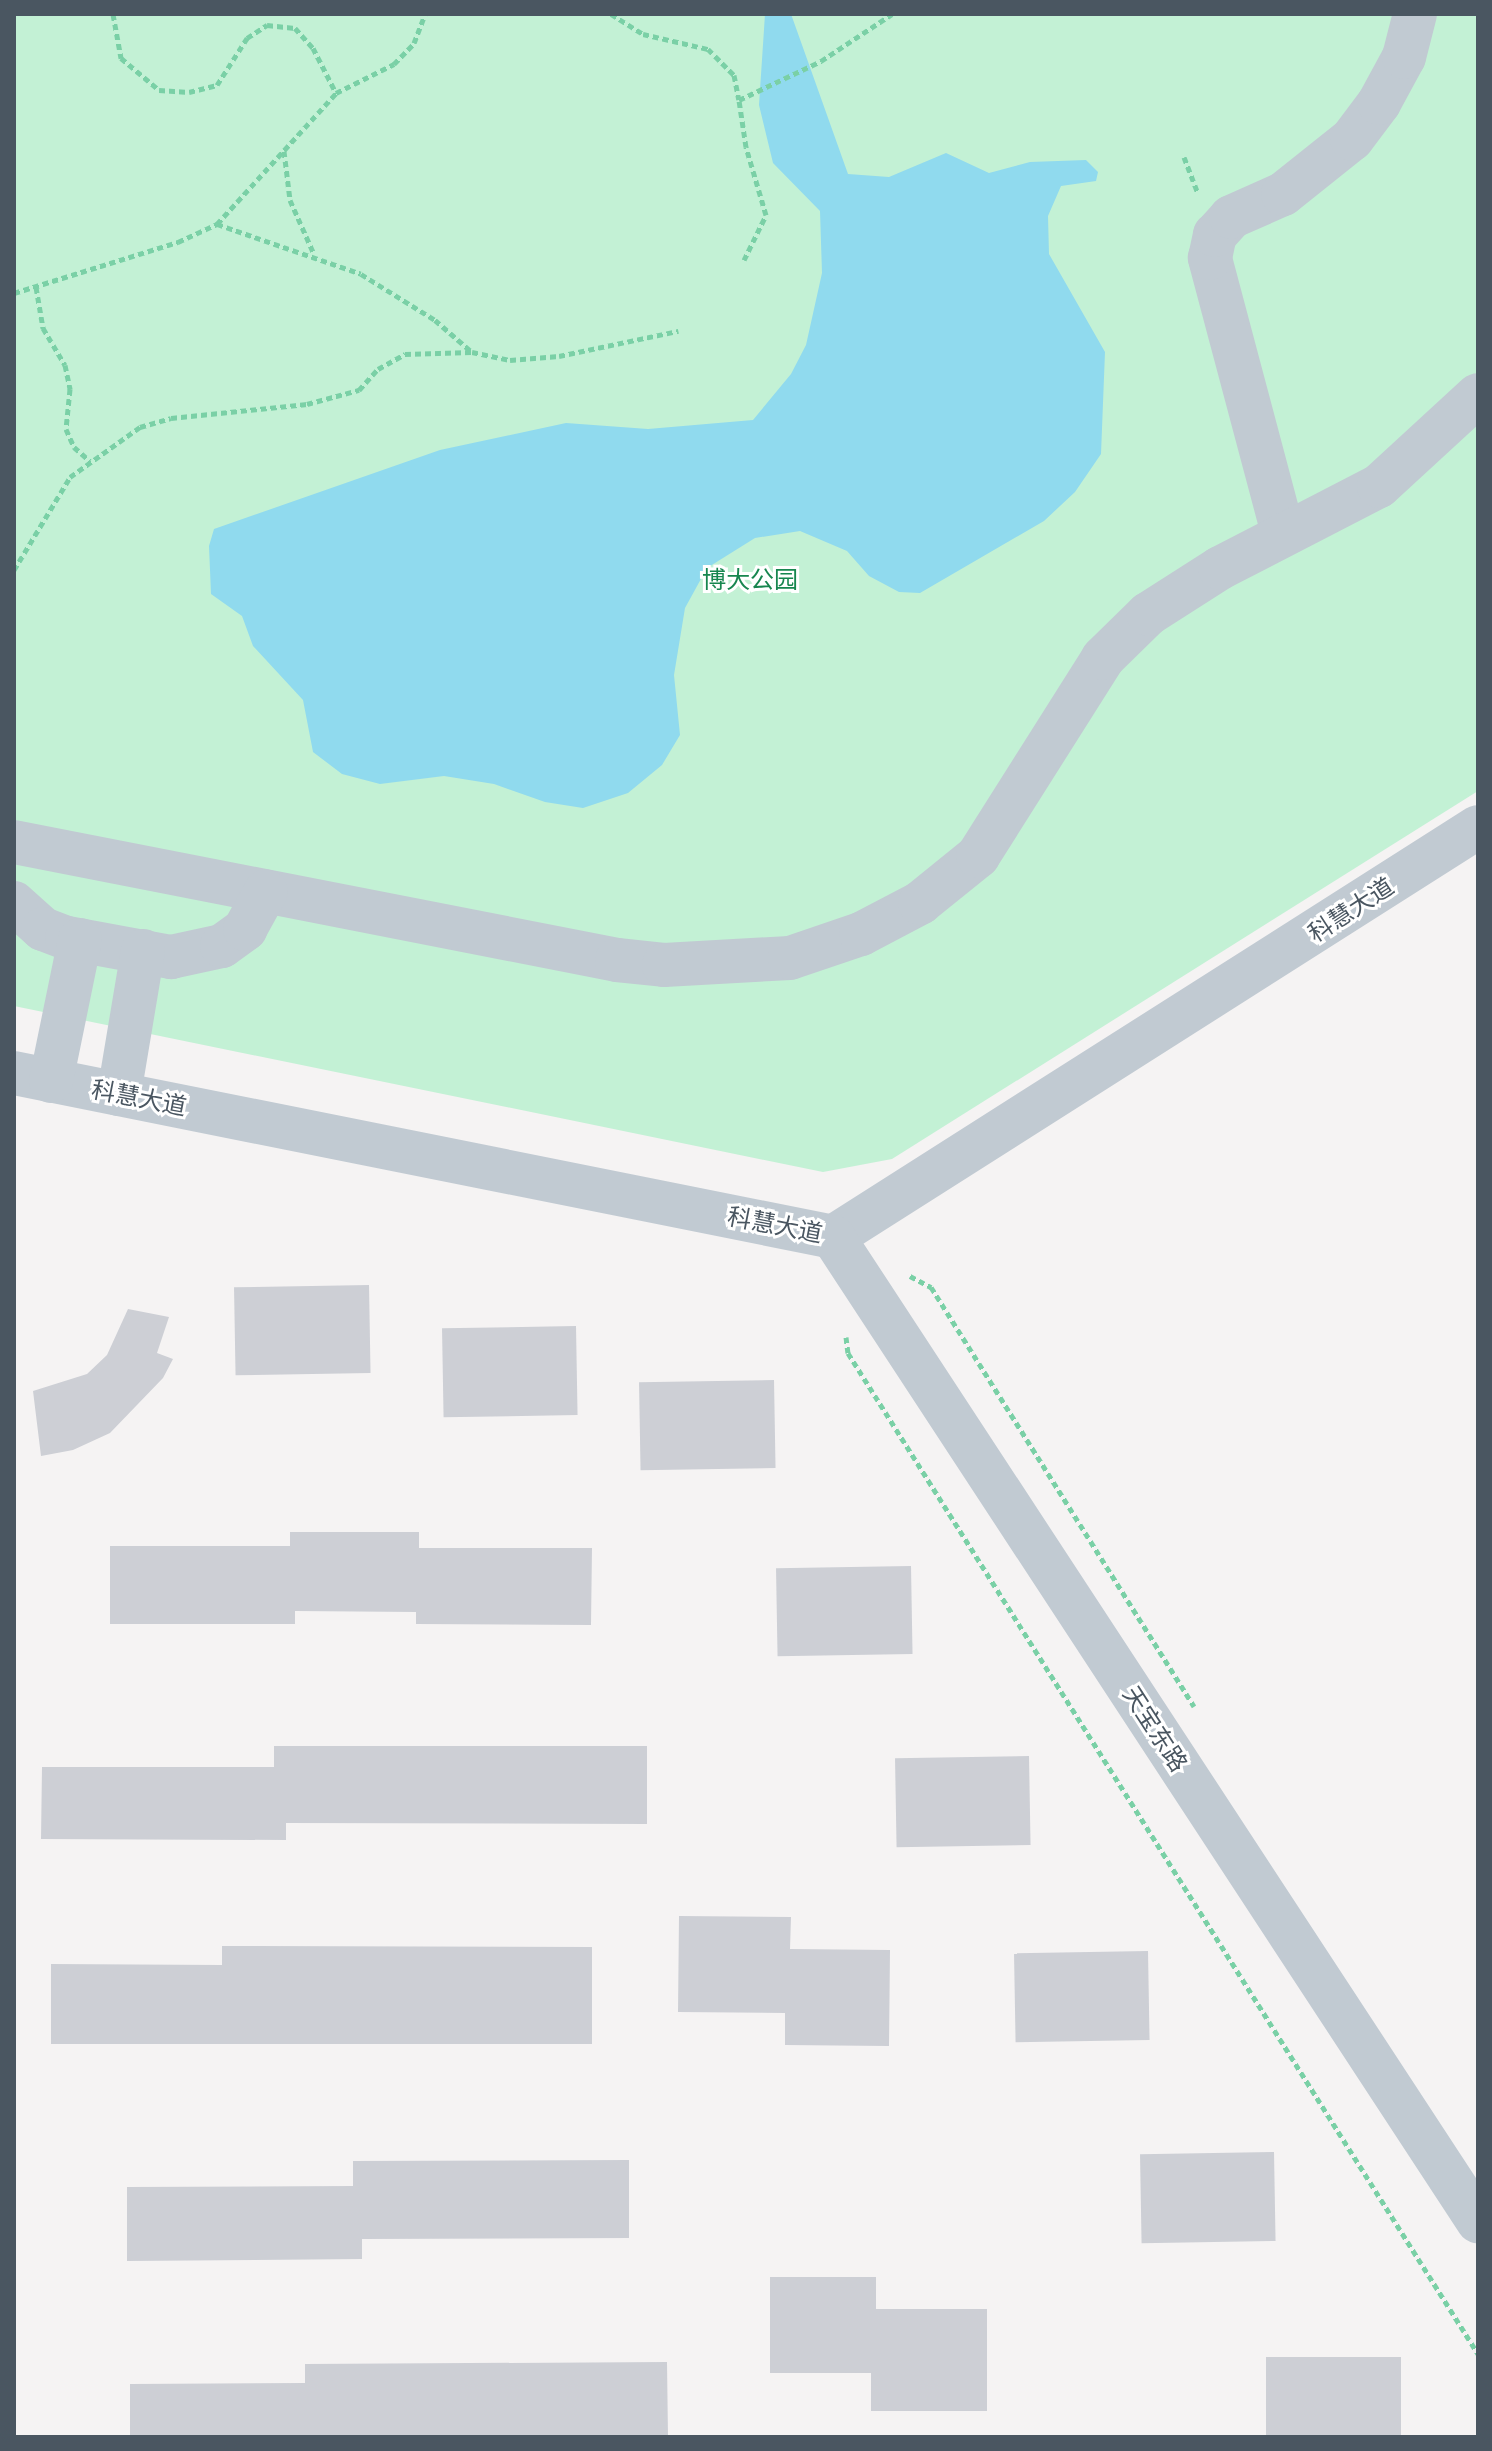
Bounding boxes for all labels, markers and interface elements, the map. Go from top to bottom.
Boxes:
park label: 博大公园 [702,566,798,594]
street label: 科慧大道 [1303,872,1399,948]
street label: 科慧大道 [89,1075,189,1121]
street label: 科慧大道 [725,1202,825,1248]
street label: 天宝东路 [1117,1681,1193,1777]

